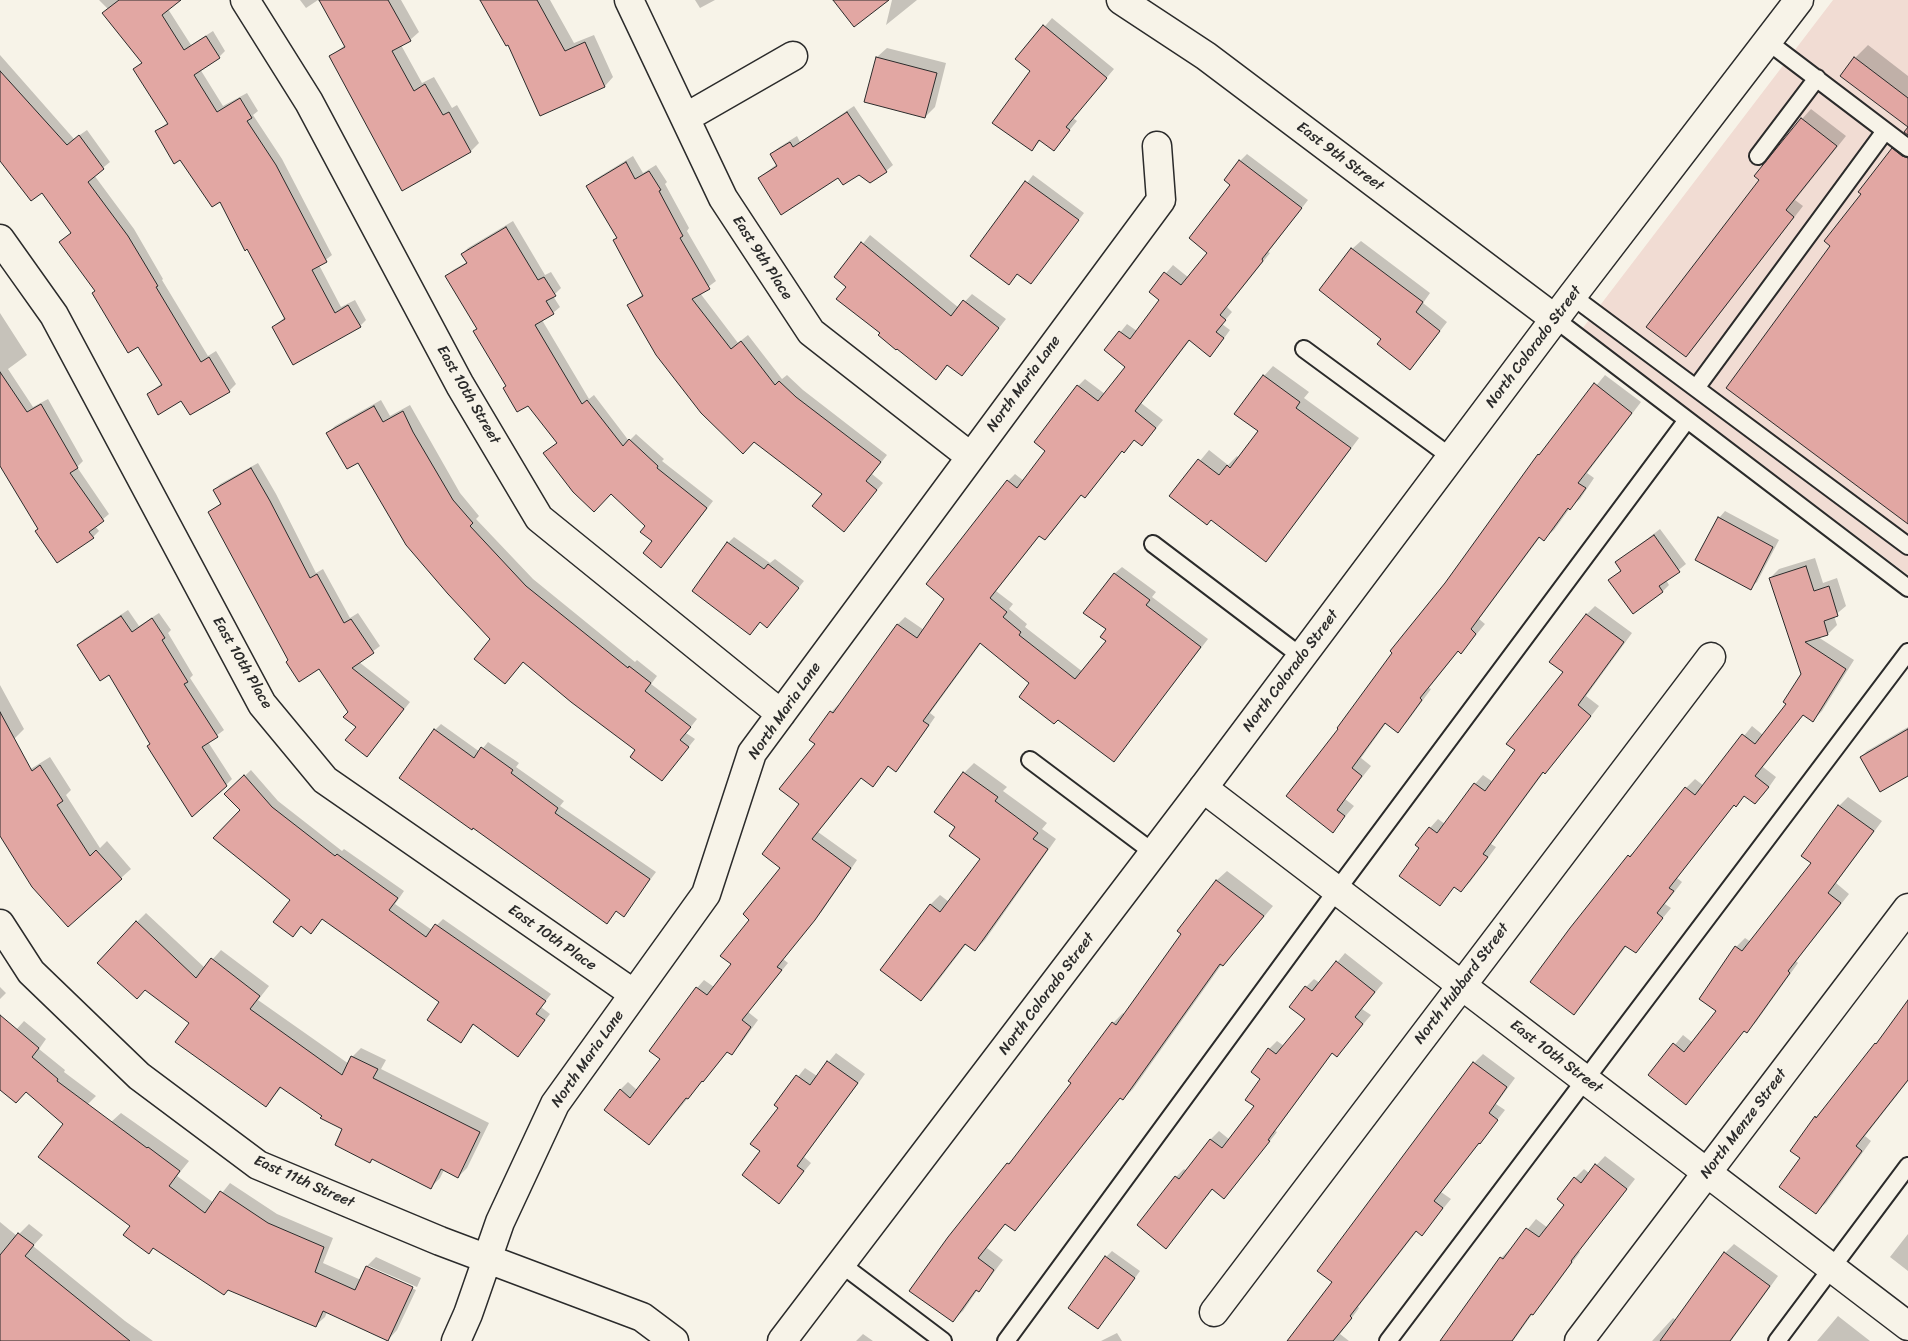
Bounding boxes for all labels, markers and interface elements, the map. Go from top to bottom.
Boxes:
street label: East 9th Street [1293,118,1387,196]
street label: East 9th Place [728,212,796,304]
street label: North Colorado Street [1482,282,1586,412]
street label: North Maria Lane [983,333,1065,435]
street label: East 10th Street [432,342,504,448]
street label: North Colorado Street [1239,606,1343,736]
street label: East 10th Place [208,614,276,712]
street label: North Maria Lane [745,659,825,763]
street label: East 10th Place [504,901,600,975]
street label: North Hubbard Street [1411,920,1513,1048]
street label: North Colorado Street [995,929,1099,1059]
street label: North Maria Lane [548,1007,628,1111]
street label: East 10th Street [1506,1016,1606,1098]
street label: North Menze Street [1697,1066,1791,1182]
street label: East 11th Street [251,1152,357,1212]

